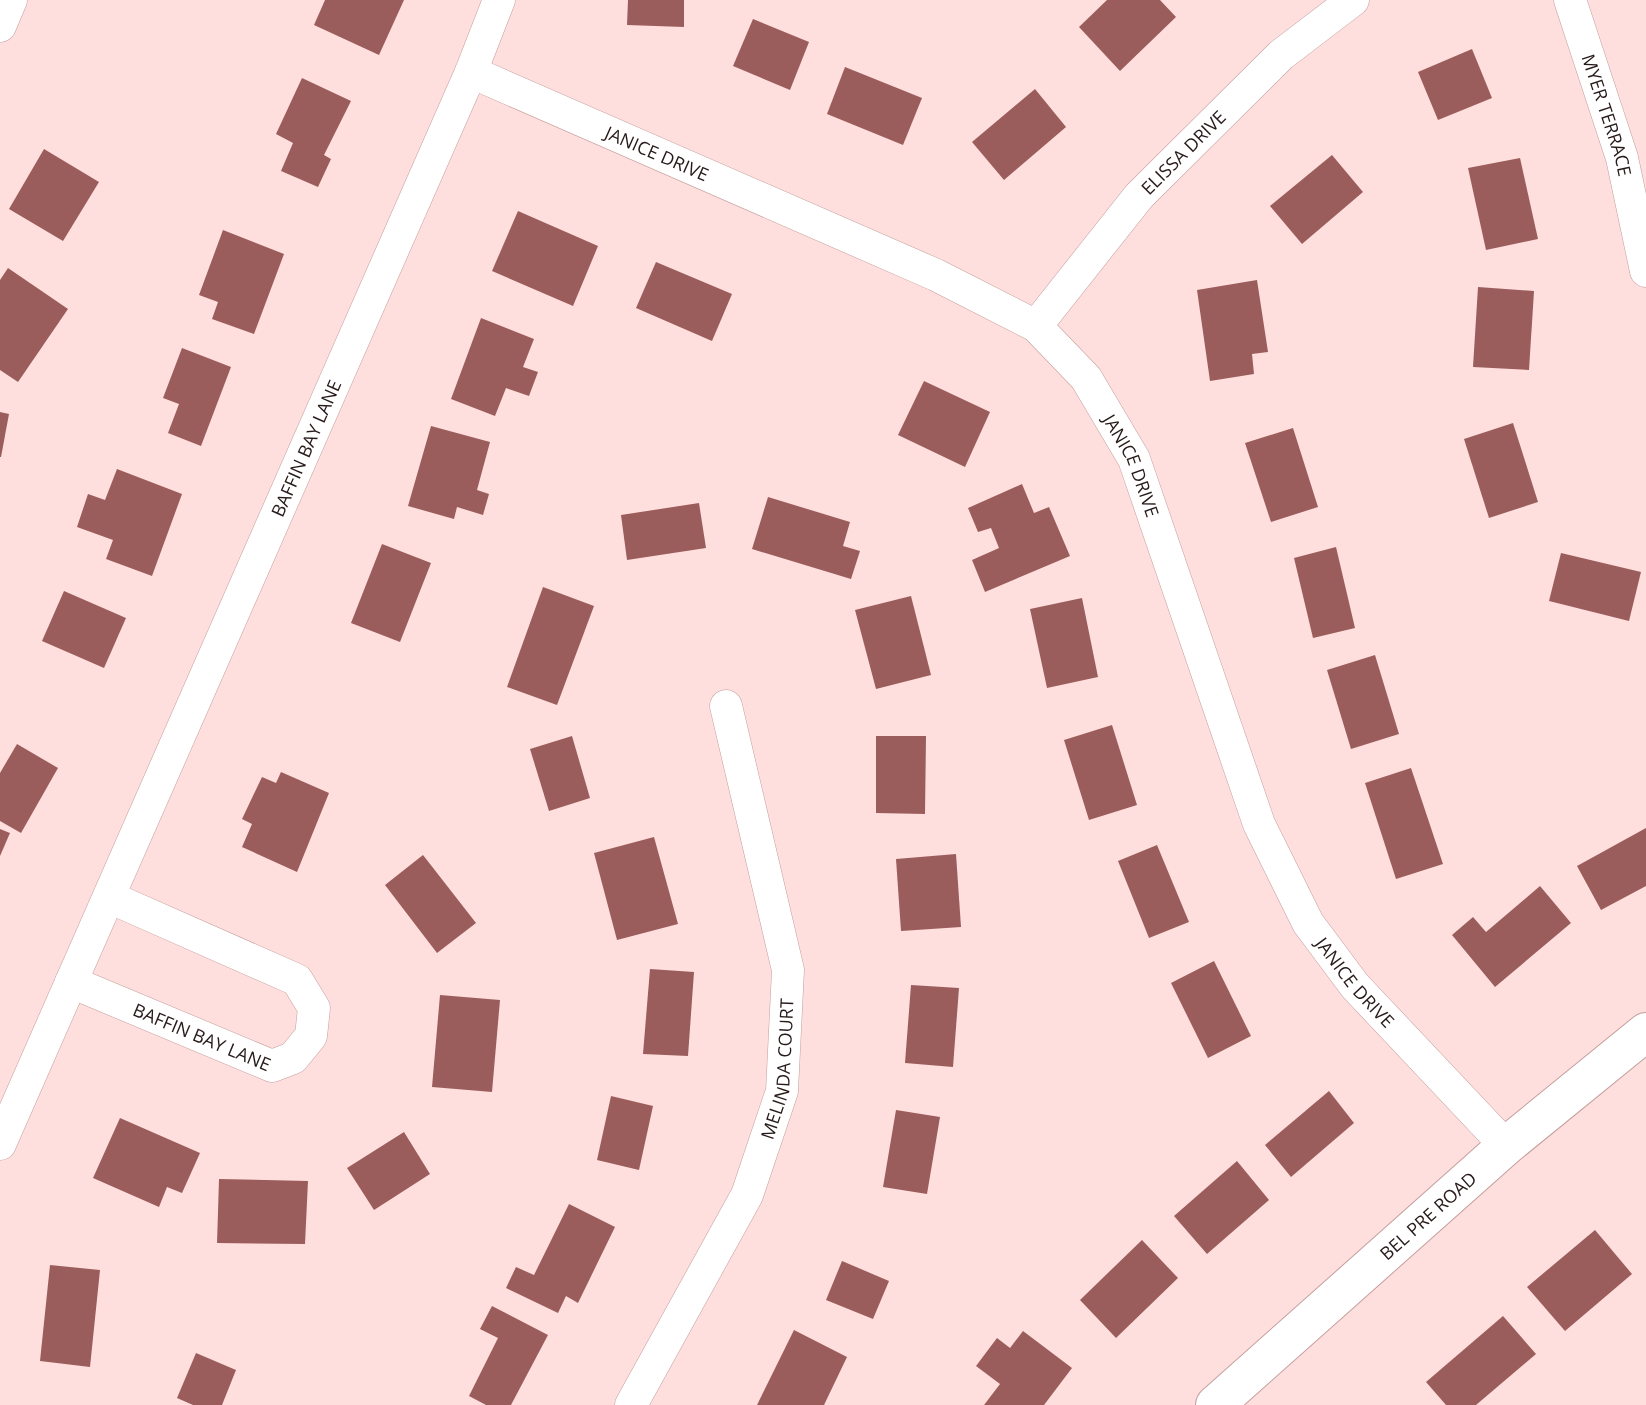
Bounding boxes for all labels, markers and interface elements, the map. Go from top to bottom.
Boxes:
street label: MYER TERRACE [1577,51,1638,178]
street label: ELISSA DRIVE [1136,105,1231,200]
street label: JANICE DRIVE [600,119,713,186]
street label: BAFFIN BAY LANE [265,376,346,520]
street label: JANICE DRIVE [1097,408,1165,520]
street label: JANICE DRIVE [1309,931,1400,1033]
street label: BAFFIN BAY LANE [130,997,274,1076]
street label: MELINDA COURT [755,998,799,1142]
street label: BEL PRE ROAD [1374,1166,1481,1265]

